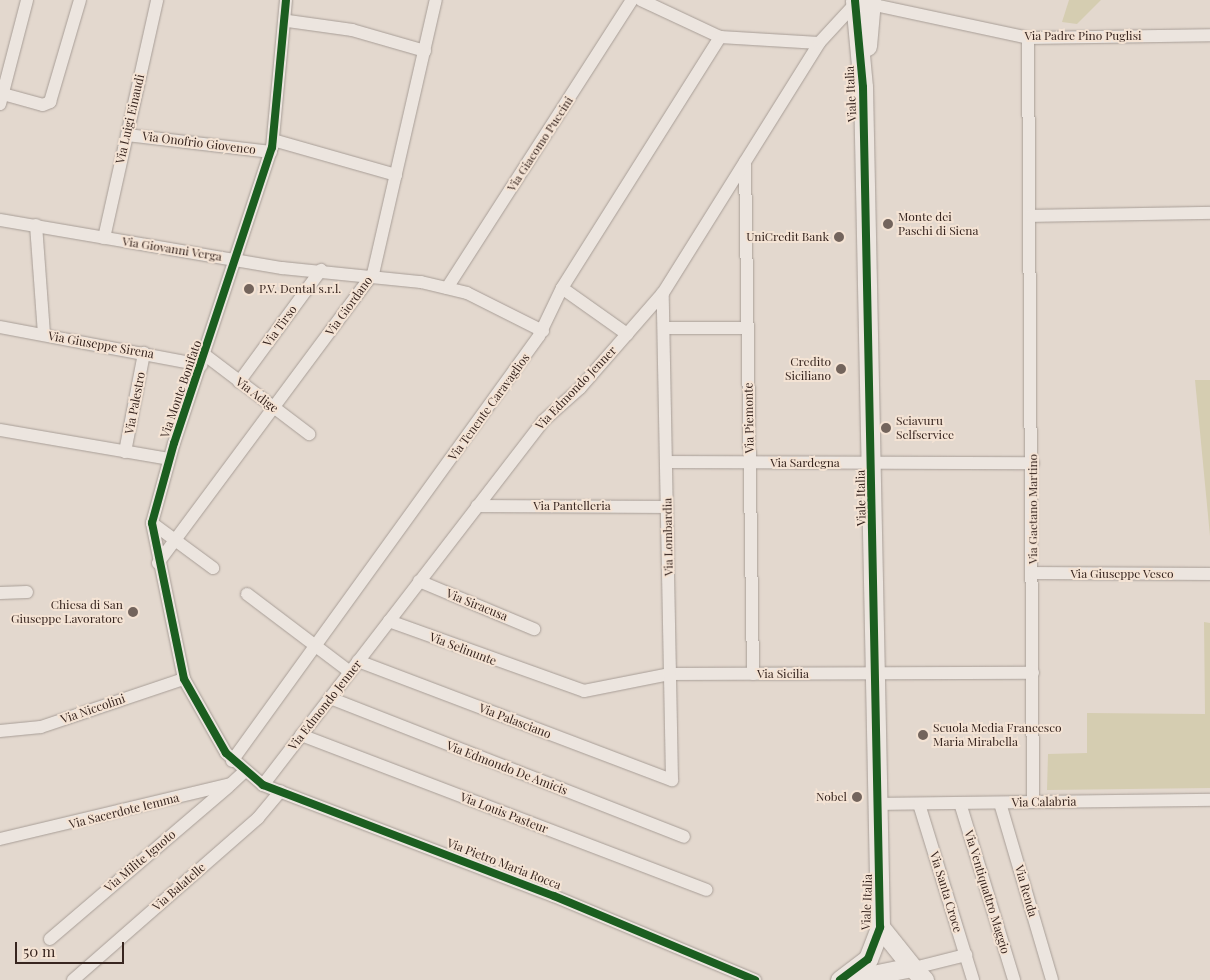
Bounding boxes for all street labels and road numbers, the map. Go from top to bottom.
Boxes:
street label: Via Padre Pino Puglisi [1024,29,1142,43]
street label: Viale Italia [842,66,860,122]
street label: Via Luigi Einaudi [113,73,147,165]
street label: Via Giacomo Puccini [504,94,576,194]
street label: Via Onofrio Giovenco [141,129,257,157]
street label: Via Giovanni Verga [121,234,223,264]
street label: Via Giordano [323,273,375,339]
street label: Via Tirso [260,302,300,350]
street label: Via Giuseppe Sirena [47,329,155,361]
street label: Via Monte Bonifato [158,338,204,440]
street label: Via Edmondo Jenner [532,343,620,433]
street label: Via Tenente Caravaglios [445,351,533,463]
street label: Via Palestro [122,371,148,435]
street label: Via Adige [233,374,281,416]
street label: Via Piemonte [741,382,757,454]
street label: Via Gaetano Martino [1026,454,1040,564]
street label: Via Sardegna [770,456,840,470]
street label: Viale Italia [853,470,869,526]
street label: Via Lombardia [660,498,676,576]
street label: Via Pantelleria [533,499,611,513]
street label: Via Giuseppe Vesco [1070,567,1174,581]
street label: Via Siracusa [444,586,510,624]
street label: Via Selinunte [427,630,499,668]
street label: Via Edmondo Jenner [285,657,365,753]
street label: Via Sicilia [757,667,809,681]
street label: Via Niccolini [59,691,127,727]
street label: Via Palasciano [477,701,553,741]
street label: Via Edmondo De Amicis [444,738,570,798]
street label: Via Sacerdote Iemma [67,790,181,832]
street label: Via Louis Pasteur [458,790,550,836]
street label: Via Calabria [1011,794,1077,810]
street label: Via Milite Ignoto [101,827,179,895]
street label: Via Ventiquattro Maggio [961,828,1013,956]
street label: Via Pietro Maria Rocca [445,836,563,892]
street label: Via Santa Croce [927,850,965,934]
street label: Via Balatelle [149,860,209,914]
street label: Via Renda [1012,863,1040,919]
street label: Viale Italia [859,874,875,930]

